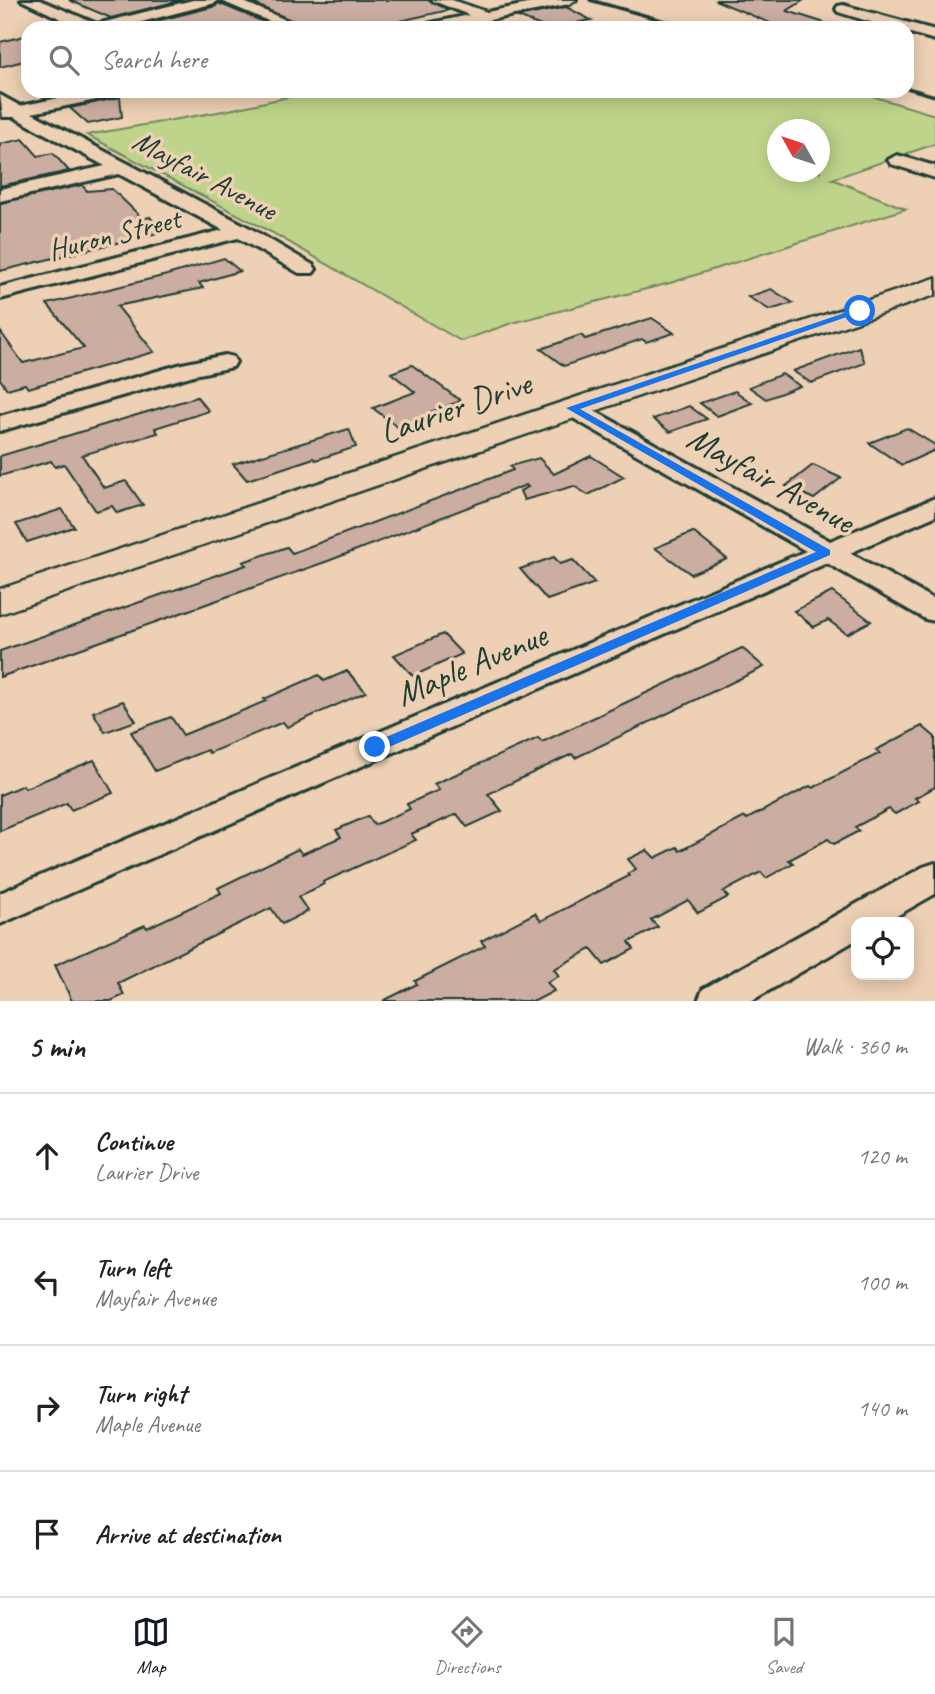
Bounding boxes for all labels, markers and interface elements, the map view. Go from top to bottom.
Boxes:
search box [21,21,914,98]
icon: search [45,41,83,79]
text: Search here [101,43,207,76]
north arrow [767,119,830,182]
street label: Mayfair Avenue [126,121,286,230]
street label: Huron Street [44,199,187,269]
route start [844,295,875,326]
street label: Laurier Drive [374,360,539,454]
street label: Mayfair Avenue [679,415,864,545]
street label: Maple Avenue [389,612,556,716]
route end [359,731,390,762]
map controls [851,917,914,980]
button: locate [851,917,914,980]
text: 5 min [28,1028,85,1066]
text: Walk · 360 m [803,1032,907,1061]
text: Continue [95,1125,173,1158]
icon: ahead [28,1137,66,1175]
text: 120 m [858,1142,907,1171]
text: Laurier Drive [95,1158,198,1187]
text: Turn left [95,1251,170,1284]
icon: left [28,1263,66,1301]
text: 100 m [858,1268,907,1297]
text: Mayfair Avenue [95,1284,216,1313]
text: Turn right [95,1377,186,1410]
icon: right [28,1389,66,1427]
text: 140 m [858,1394,907,1423]
text: Maple Avenue [95,1410,200,1439]
icon: arrive [28,1515,66,1553]
text: Arrive at destination [95,1518,281,1551]
tab: Map [132,1613,170,1679]
tab: Directions [434,1613,501,1679]
tab: Saved [765,1613,803,1679]

